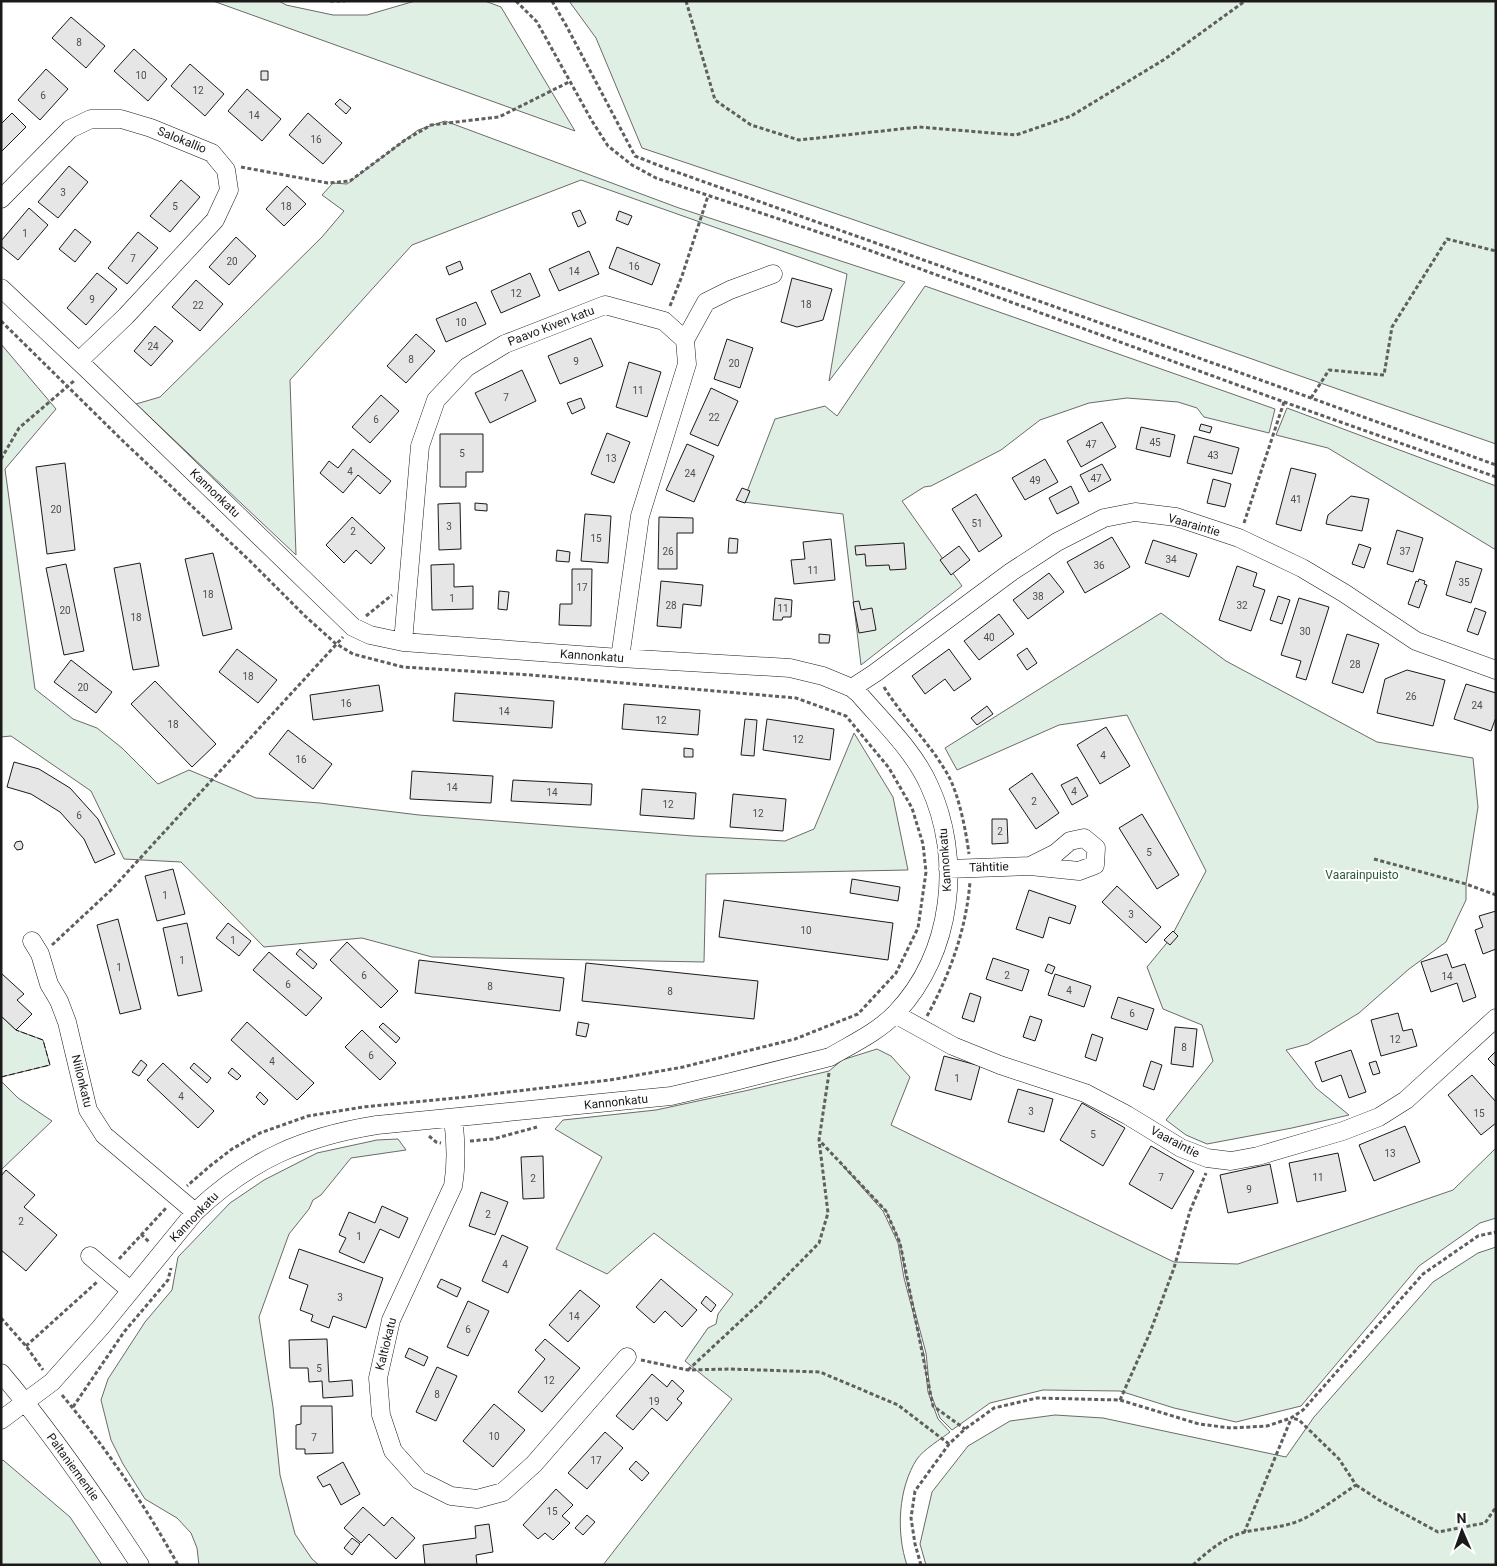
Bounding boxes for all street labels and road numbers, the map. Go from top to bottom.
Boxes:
street label: Salokallio [155,124,209,156]
street label: Paavo Kiven katu [506,303,596,349]
street label: Kannonkatu [187,466,243,520]
street label: Vaaraintie [1166,511,1222,539]
street label: Kannonkatu [560,647,624,665]
street label: Kannonkatu [936,828,954,892]
street label: Tähtitie [969,859,1009,875]
street label: Niilonkatu [69,1053,95,1109]
street label: Kannonkatu [583,1092,649,1112]
street label: Vaaraintie [1148,1123,1202,1161]
street label: Kannonkatu [167,1189,221,1245]
street label: Kaltiokatu [373,1316,399,1372]
street label: Paltaniementie [44,1431,102,1503]

